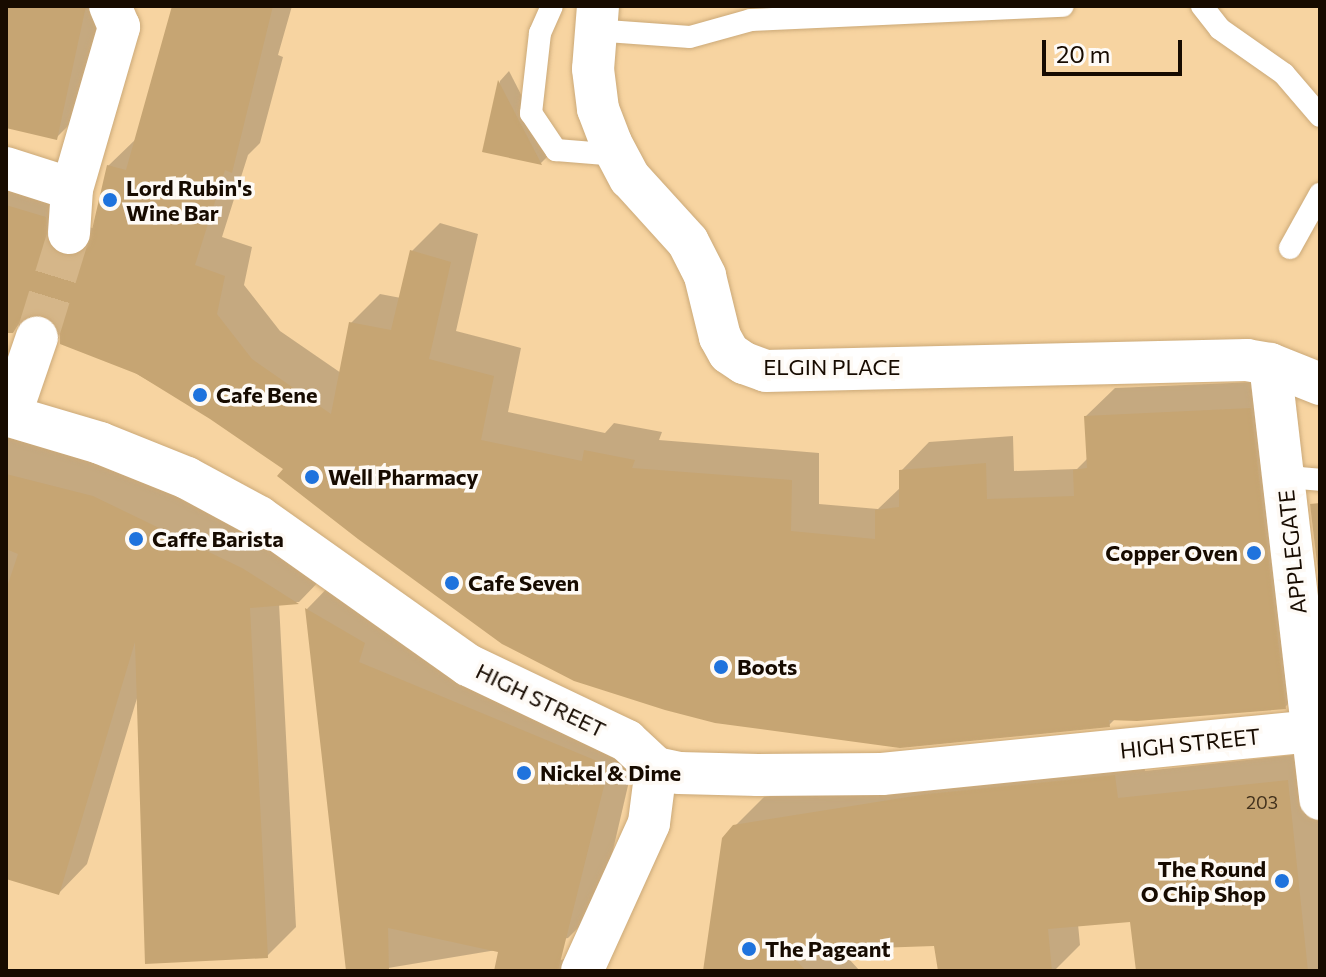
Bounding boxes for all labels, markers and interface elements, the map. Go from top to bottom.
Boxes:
scale bar [1046,24,1186,74]
text: 20 m [1056,39,1110,68]
place label: Lord Rubin's Wine Bar [126,174,252,226]
marker: Lord Rubin's Wine Bar [101,191,119,209]
street label: ELGIN PLACE [763,354,901,380]
place label: Cafe Bene [216,382,317,408]
marker: Cafe Bene [191,386,209,404]
place label: Well Pharmacy [328,464,478,490]
marker: Well Pharmacy [303,468,321,486]
street label: APPLEGATE [1272,488,1312,616]
place label: Caffe Barista [152,526,284,552]
marker: Caffe Barista [127,530,145,548]
place label: Copper Oven [1105,540,1238,566]
marker: Copper Oven [1245,544,1263,562]
place label: Cafe Seven [468,570,579,596]
marker: Cafe Seven [443,574,461,592]
place label: Boots [737,654,797,680]
street label: HIGH STREET [472,657,610,743]
marker: Boots [712,658,730,676]
street label: HIGH STREET [1118,722,1262,764]
place label: Nickel & Dime [540,760,681,786]
marker: Nickel & Dime [515,764,533,782]
house number: 203 [1246,791,1278,813]
place label: The Round O Chip Shop [1141,855,1266,906]
marker: The Round O Chip Shop [1273,872,1291,890]
place label: The Pageant [765,936,891,962]
marker: The Pageant [740,940,758,958]

